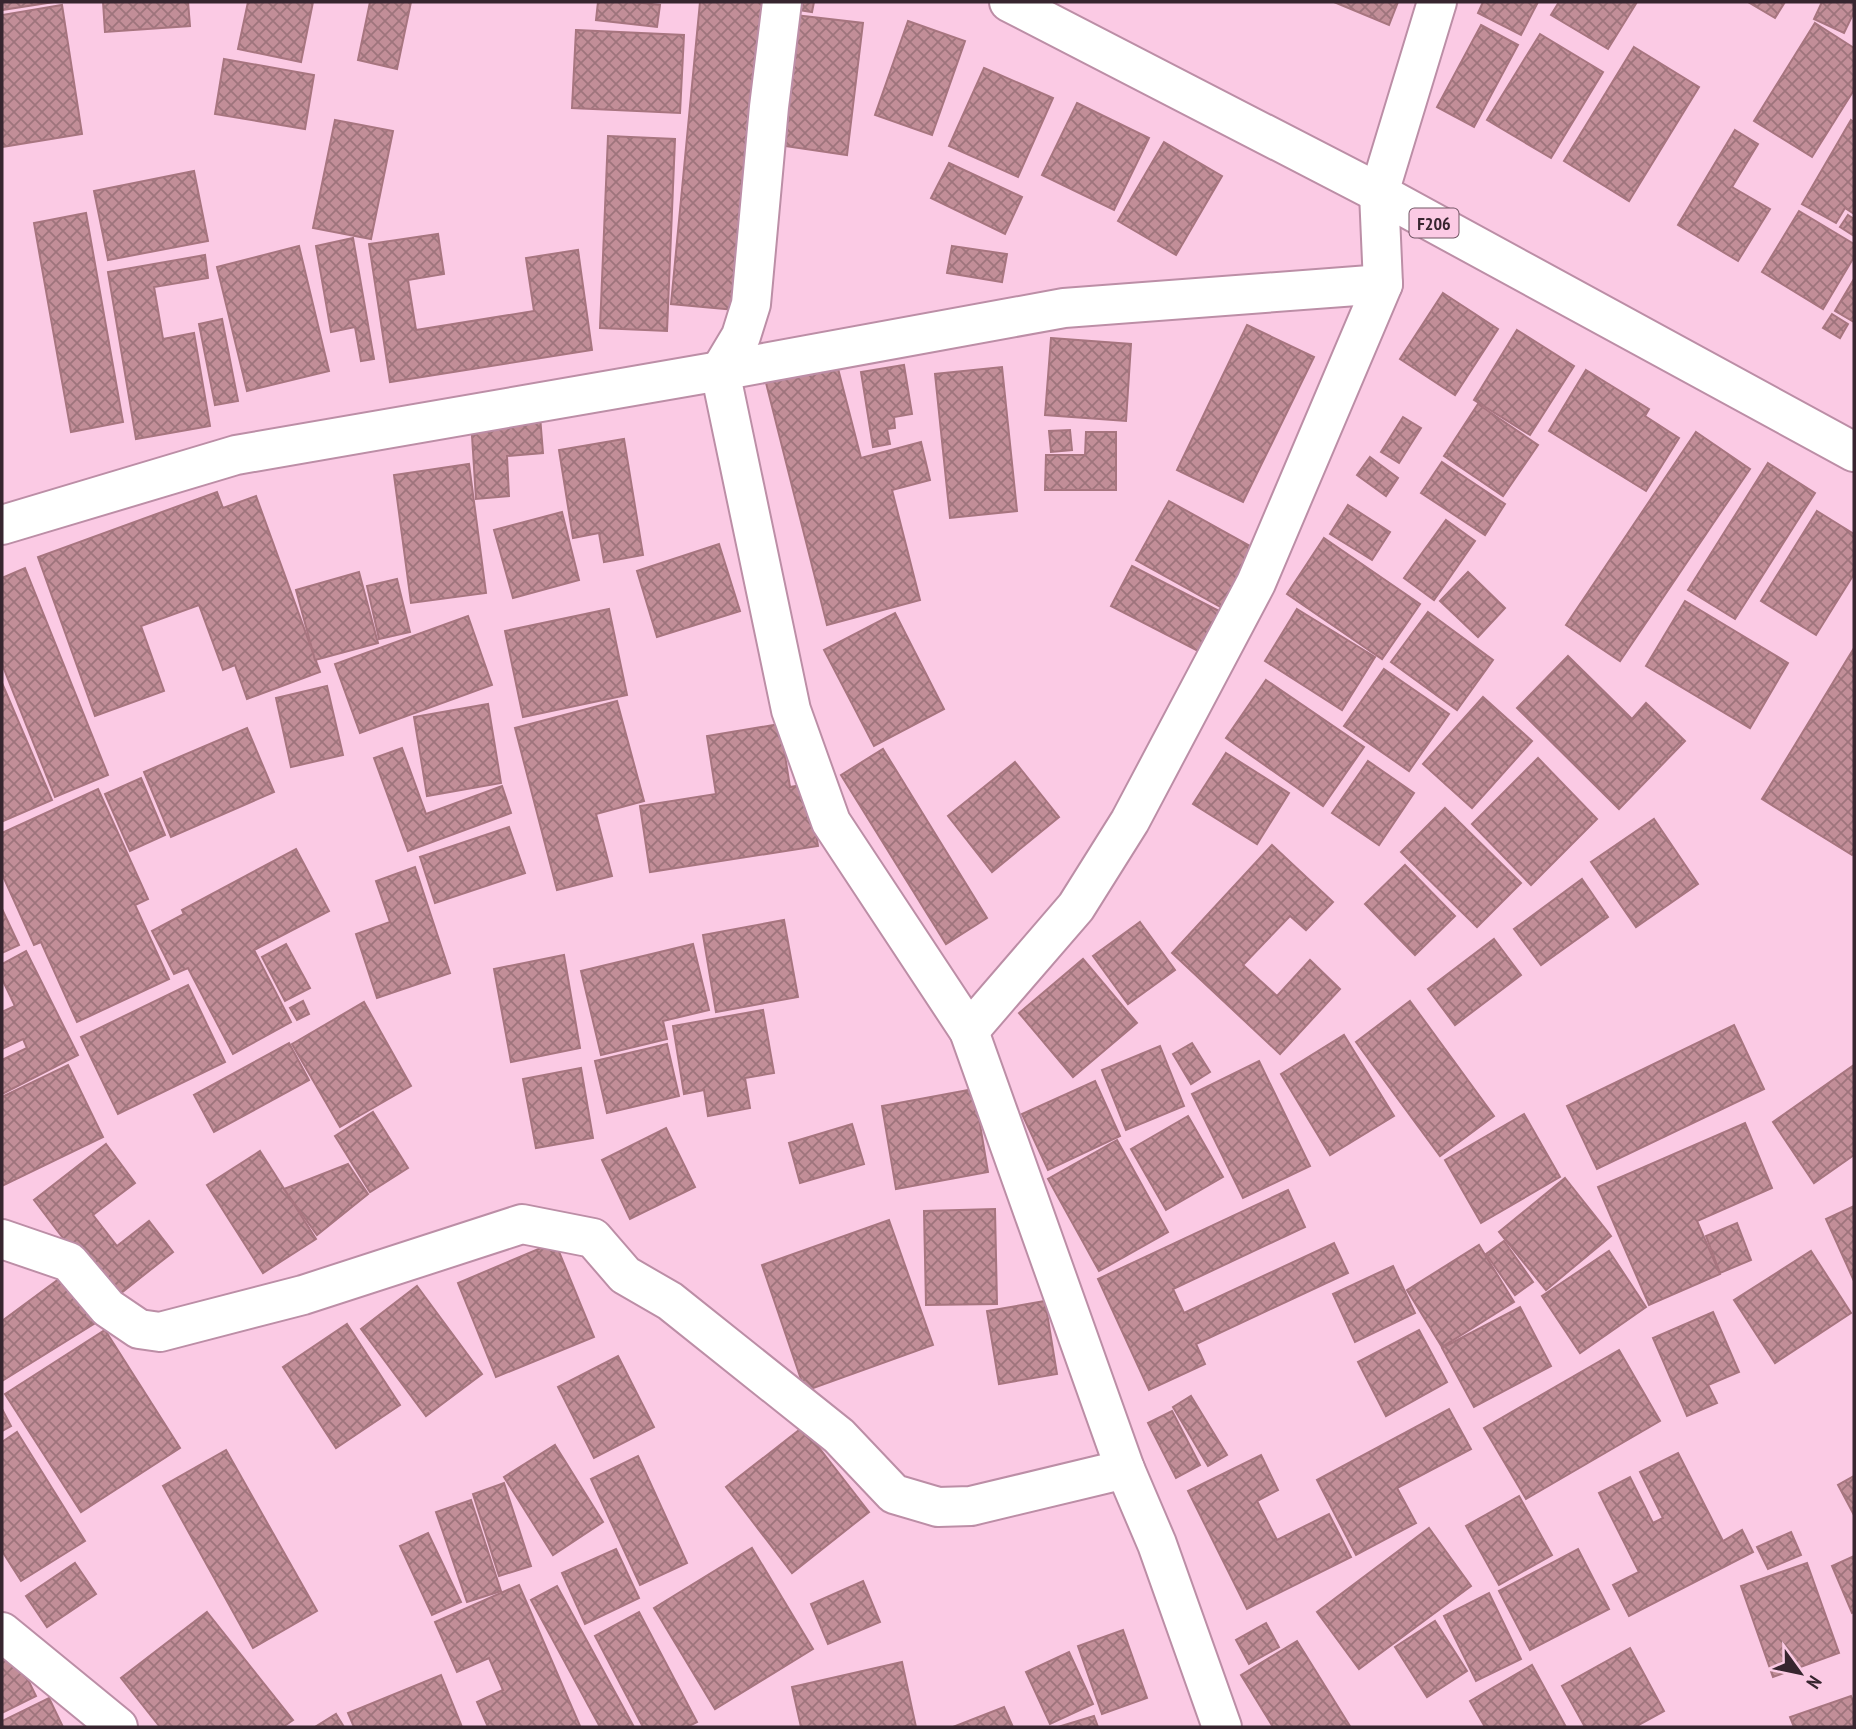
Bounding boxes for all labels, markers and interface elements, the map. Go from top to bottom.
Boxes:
road number: F206 [1410,208,1458,238]
north arrow [1765,1638,1835,1708]
text: N [1801,1671,1827,1693]

